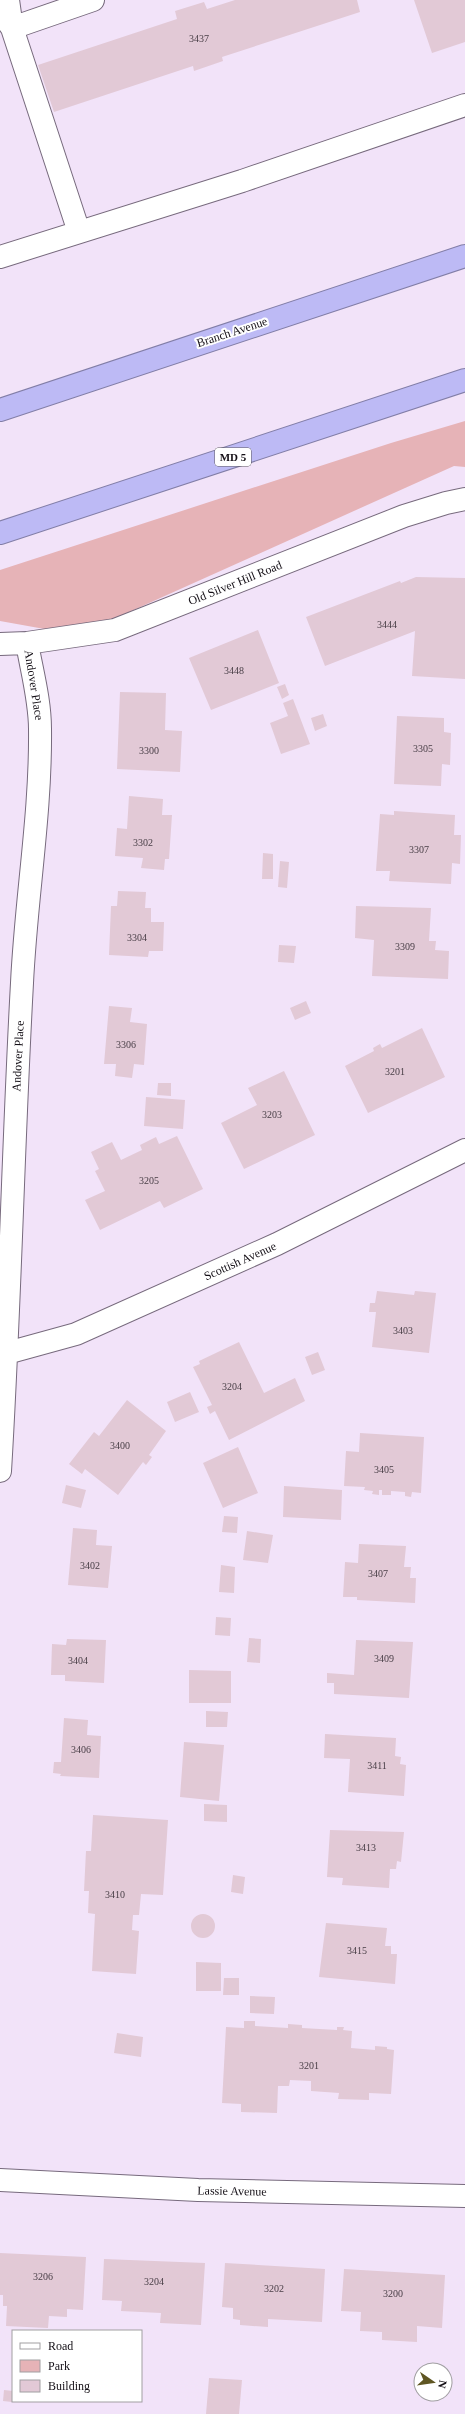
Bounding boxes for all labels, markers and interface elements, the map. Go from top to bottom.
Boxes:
house number: 3437 [189,33,209,44]
street label: Branch Avenue [195,314,269,350]
road number: MD 5 [215,448,251,466]
street label: Old Silver Hill Road [186,558,284,608]
house number: 3444 [377,619,397,630]
street label: Andover Place [22,649,46,721]
house number: 3448 [224,665,244,676]
house number: 3305 [413,743,433,754]
house number: 3300 [139,745,159,756]
house number: 3302 [133,837,153,848]
house number: 3307 [409,844,429,855]
house number: 3304 [127,932,147,943]
house number: 3309 [395,941,415,952]
street label: Andover Place [9,1020,27,1092]
house number: 3306 [116,1039,136,1050]
house number: 3201 [385,1066,405,1077]
house number: 3203 [262,1109,282,1120]
house number: 3205 [139,1175,159,1186]
street label: Scottish Avenue [202,1239,278,1283]
house number: 3403 [393,1325,413,1336]
house number: 3204 [222,1381,242,1392]
house number: 3400 [110,1440,130,1451]
house number: 3405 [374,1464,394,1475]
house number: 3402 [80,1560,100,1571]
house number: 3407 [368,1568,388,1579]
house number: 3409 [374,1653,394,1664]
house number: 3404 [68,1655,88,1666]
house number: 3406 [71,1744,91,1755]
house number: 3411 [367,1760,387,1771]
house number: 3413 [356,1842,376,1853]
house number: 3410 [105,1889,125,1900]
house number: 3415 [347,1945,367,1956]
house number: 3201 [299,2060,319,2071]
street label: Lassie Avenue [197,2183,267,2199]
house number: 3206 [33,2271,53,2282]
house number: 3204 [144,2276,164,2287]
house number: 3202 [264,2283,284,2294]
house number: 3200 [383,2288,403,2299]
legend [12,2330,142,2402]
text: Road [48,2339,73,2353]
text: Park [48,2359,70,2373]
north arrow [413,2362,453,2402]
text: Building [48,2379,90,2393]
text: N [436,2379,449,2390]

